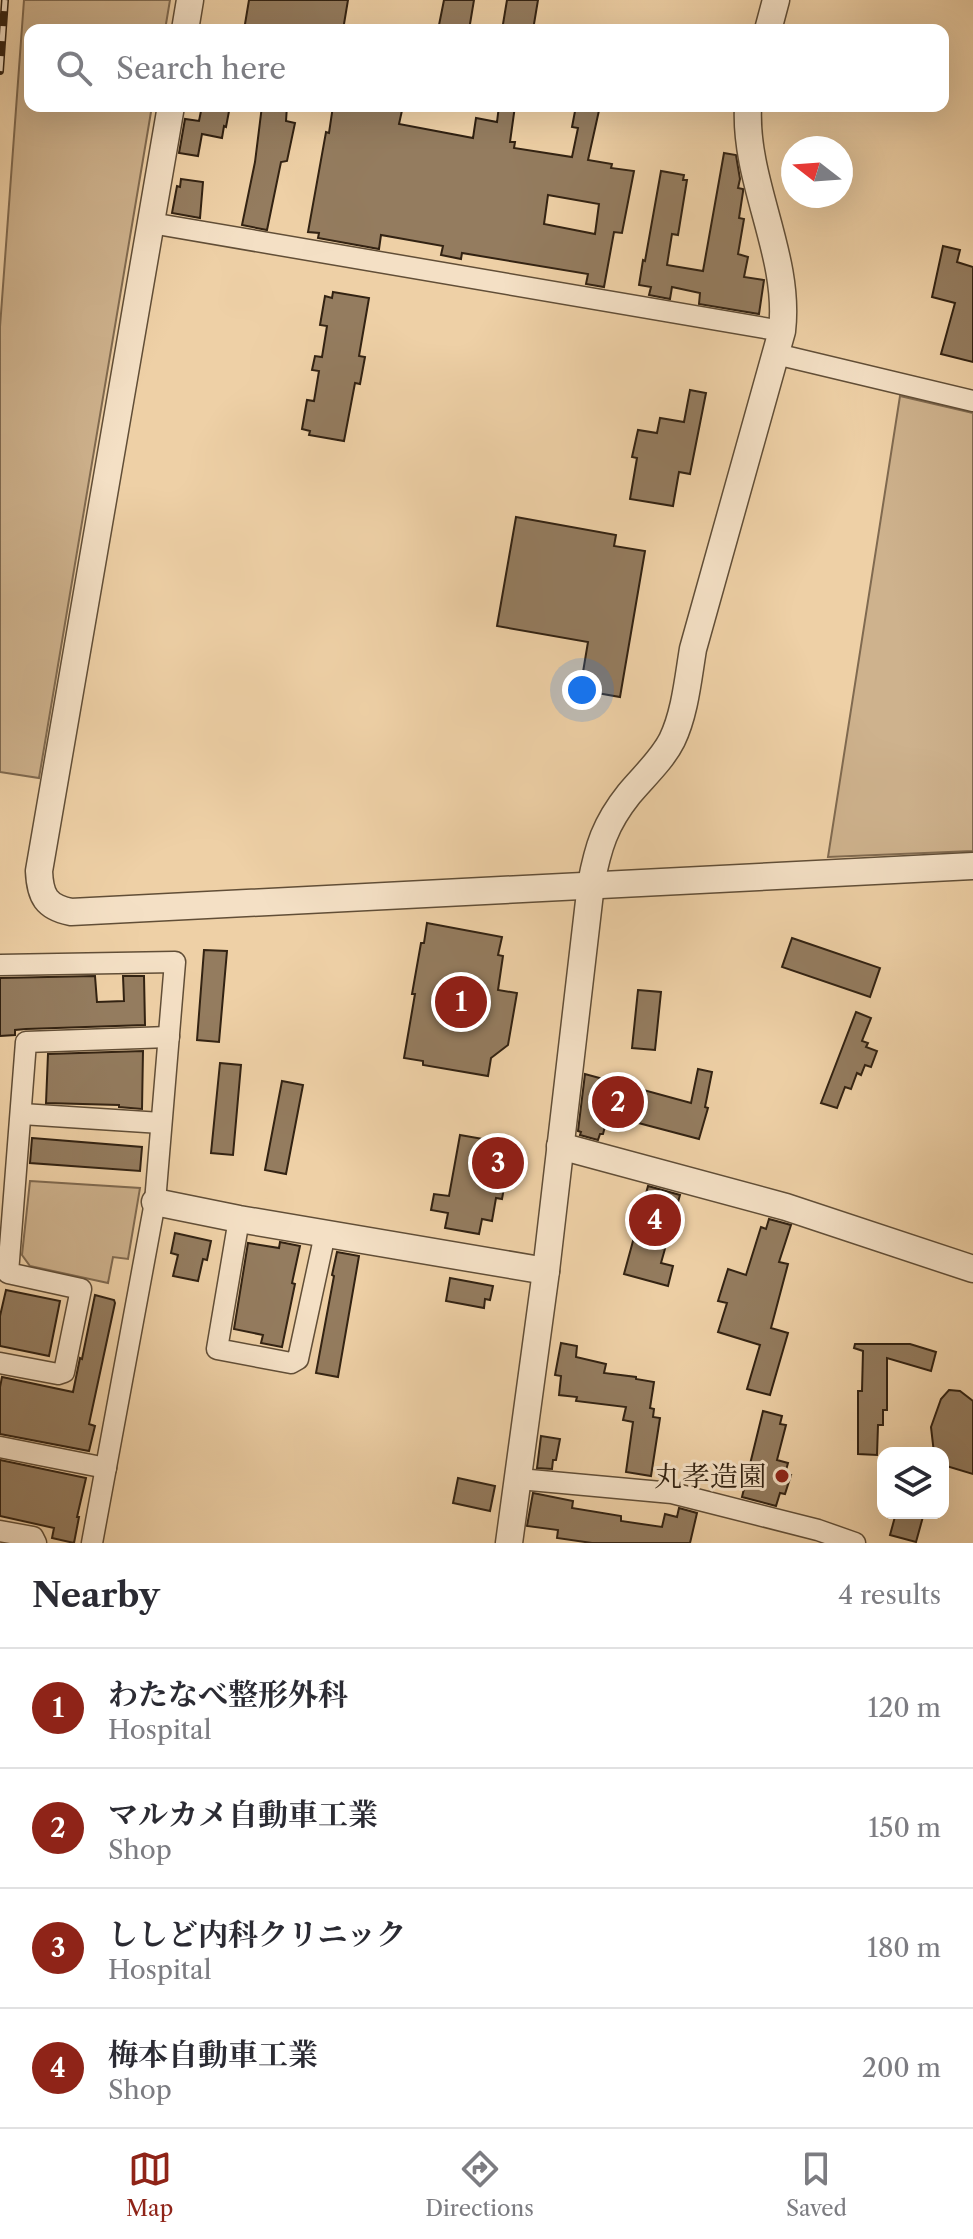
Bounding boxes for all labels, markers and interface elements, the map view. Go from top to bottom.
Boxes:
search box [24,24,949,112]
icon: search [52,46,96,90]
text: Search here [116,50,286,87]
north arrow [781,136,853,208]
your location [562,670,602,710]
pin: 1 [435,972,487,1032]
pin: 2 [592,1072,644,1132]
pin: 3 [472,1133,524,1193]
pin: 4 [629,1190,681,1250]
map controls [877,1447,949,1519]
button: layers [877,1447,949,1519]
place label: 丸孝造園 [654,1459,766,1493]
marker: 丸孝造園 [773,1467,791,1485]
text: Nearby [32,1574,160,1616]
text: 4 results [838,1579,941,1611]
text: わたなべ整形外科 [108,1676,348,1713]
text: 1 [52,1692,64,1724]
text: 120 m [867,1692,941,1724]
text: Hospital [108,1714,212,1746]
text: マルカメ自動車工業 [108,1796,378,1833]
text: 2 [50,1812,66,1844]
text: 150 m [868,1812,941,1844]
text: Shop [108,1834,172,1866]
text: ししど内科クリニック [108,1916,406,1953]
text: 3 [51,1932,65,1964]
text: 180 m [867,1932,941,1964]
text: Hospital [108,1954,212,1986]
text: 梅本自動車工業 [108,2036,318,2073]
text: 4 [50,2052,66,2084]
text: 200 m [862,2052,941,2084]
text: Shop [108,2074,172,2106]
tab: Map [126,2147,173,2222]
tab: Directions [425,2147,534,2222]
tab: Saved [786,2147,847,2222]

